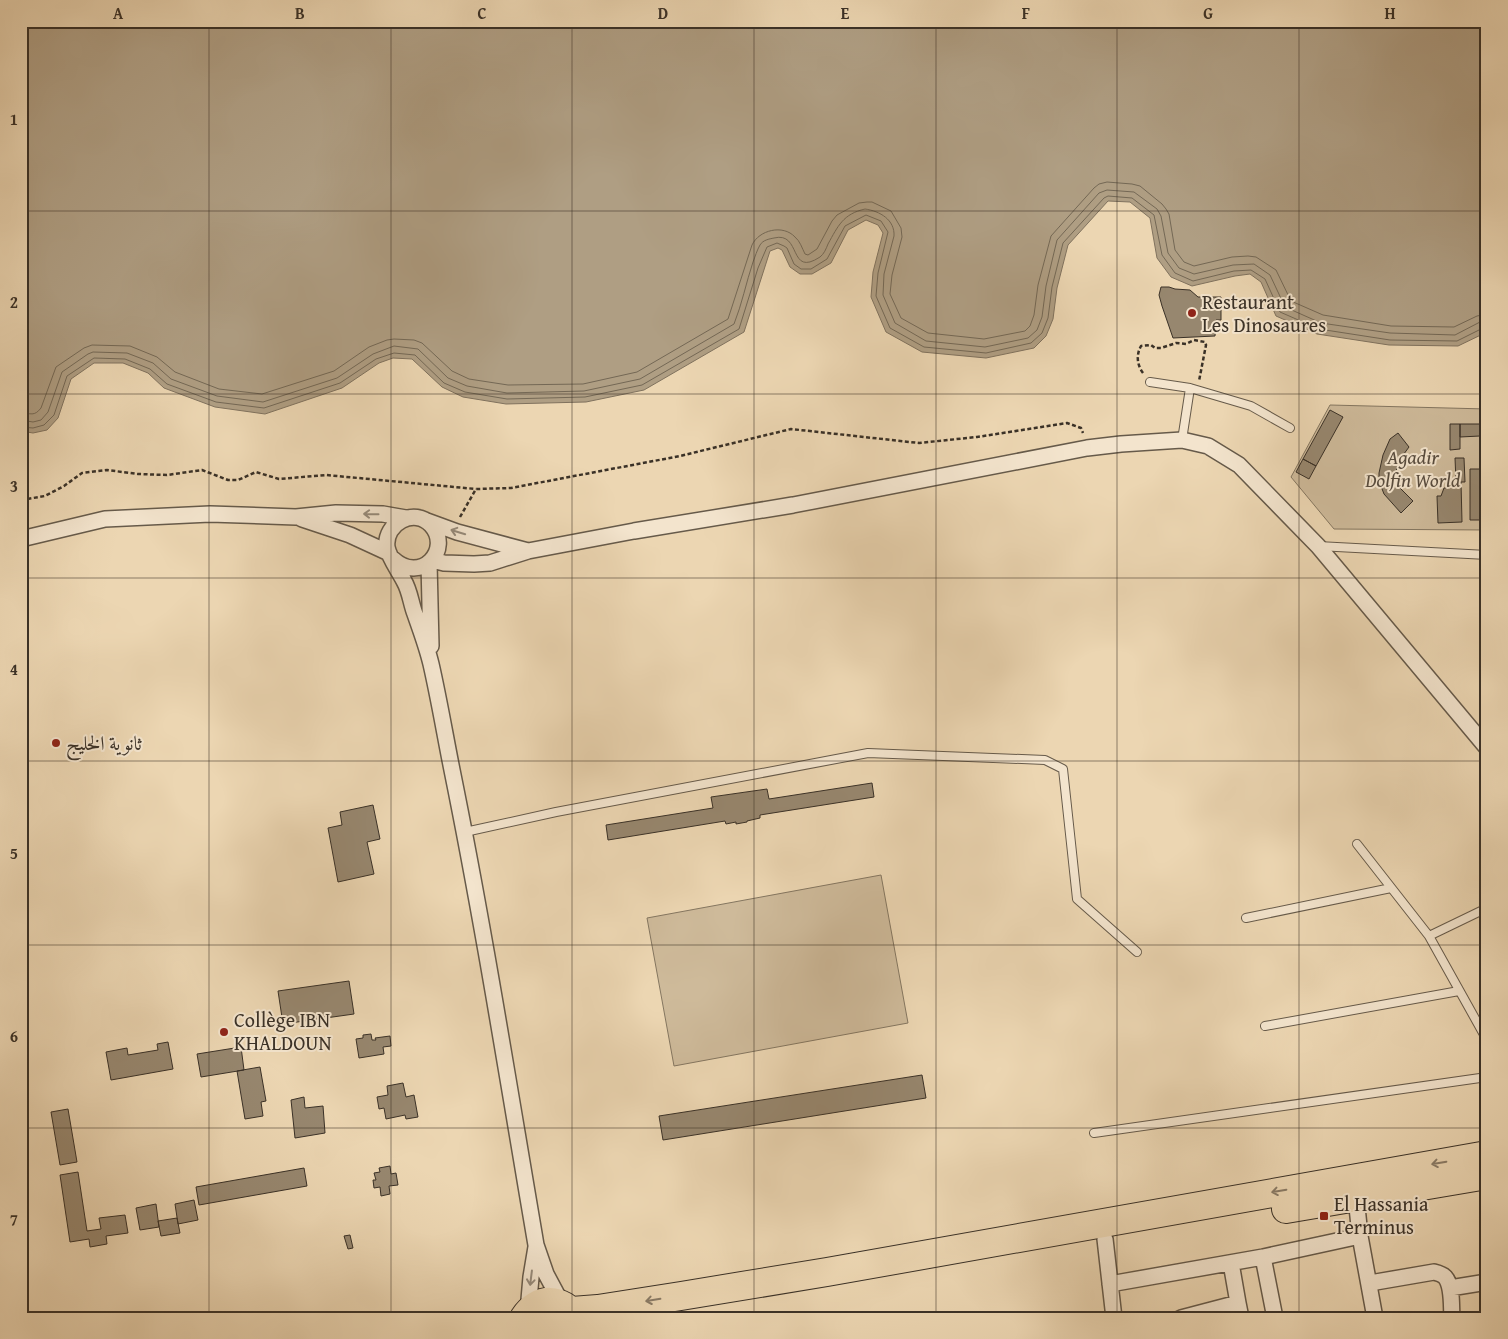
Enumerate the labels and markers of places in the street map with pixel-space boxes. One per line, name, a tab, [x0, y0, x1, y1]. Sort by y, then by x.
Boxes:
place label: Restaurant Les Dinosaures	[1202, 287, 1326, 339]
marker: Restaurant Les Dinosaures	[1186, 307, 1198, 319]
place label: ثانوية الخليج	[66, 728, 142, 761]
marker: ثانوية الخليج	[50, 737, 62, 749]
place label: Collège IBN KHALDOUN	[234, 1005, 332, 1057]
marker: Collège IBN KHALDOUN	[218, 1026, 230, 1038]
place label: El Hassania Terminus	[1334, 1189, 1429, 1241]
marker: El Hassania Terminus	[1318, 1210, 1330, 1222]

